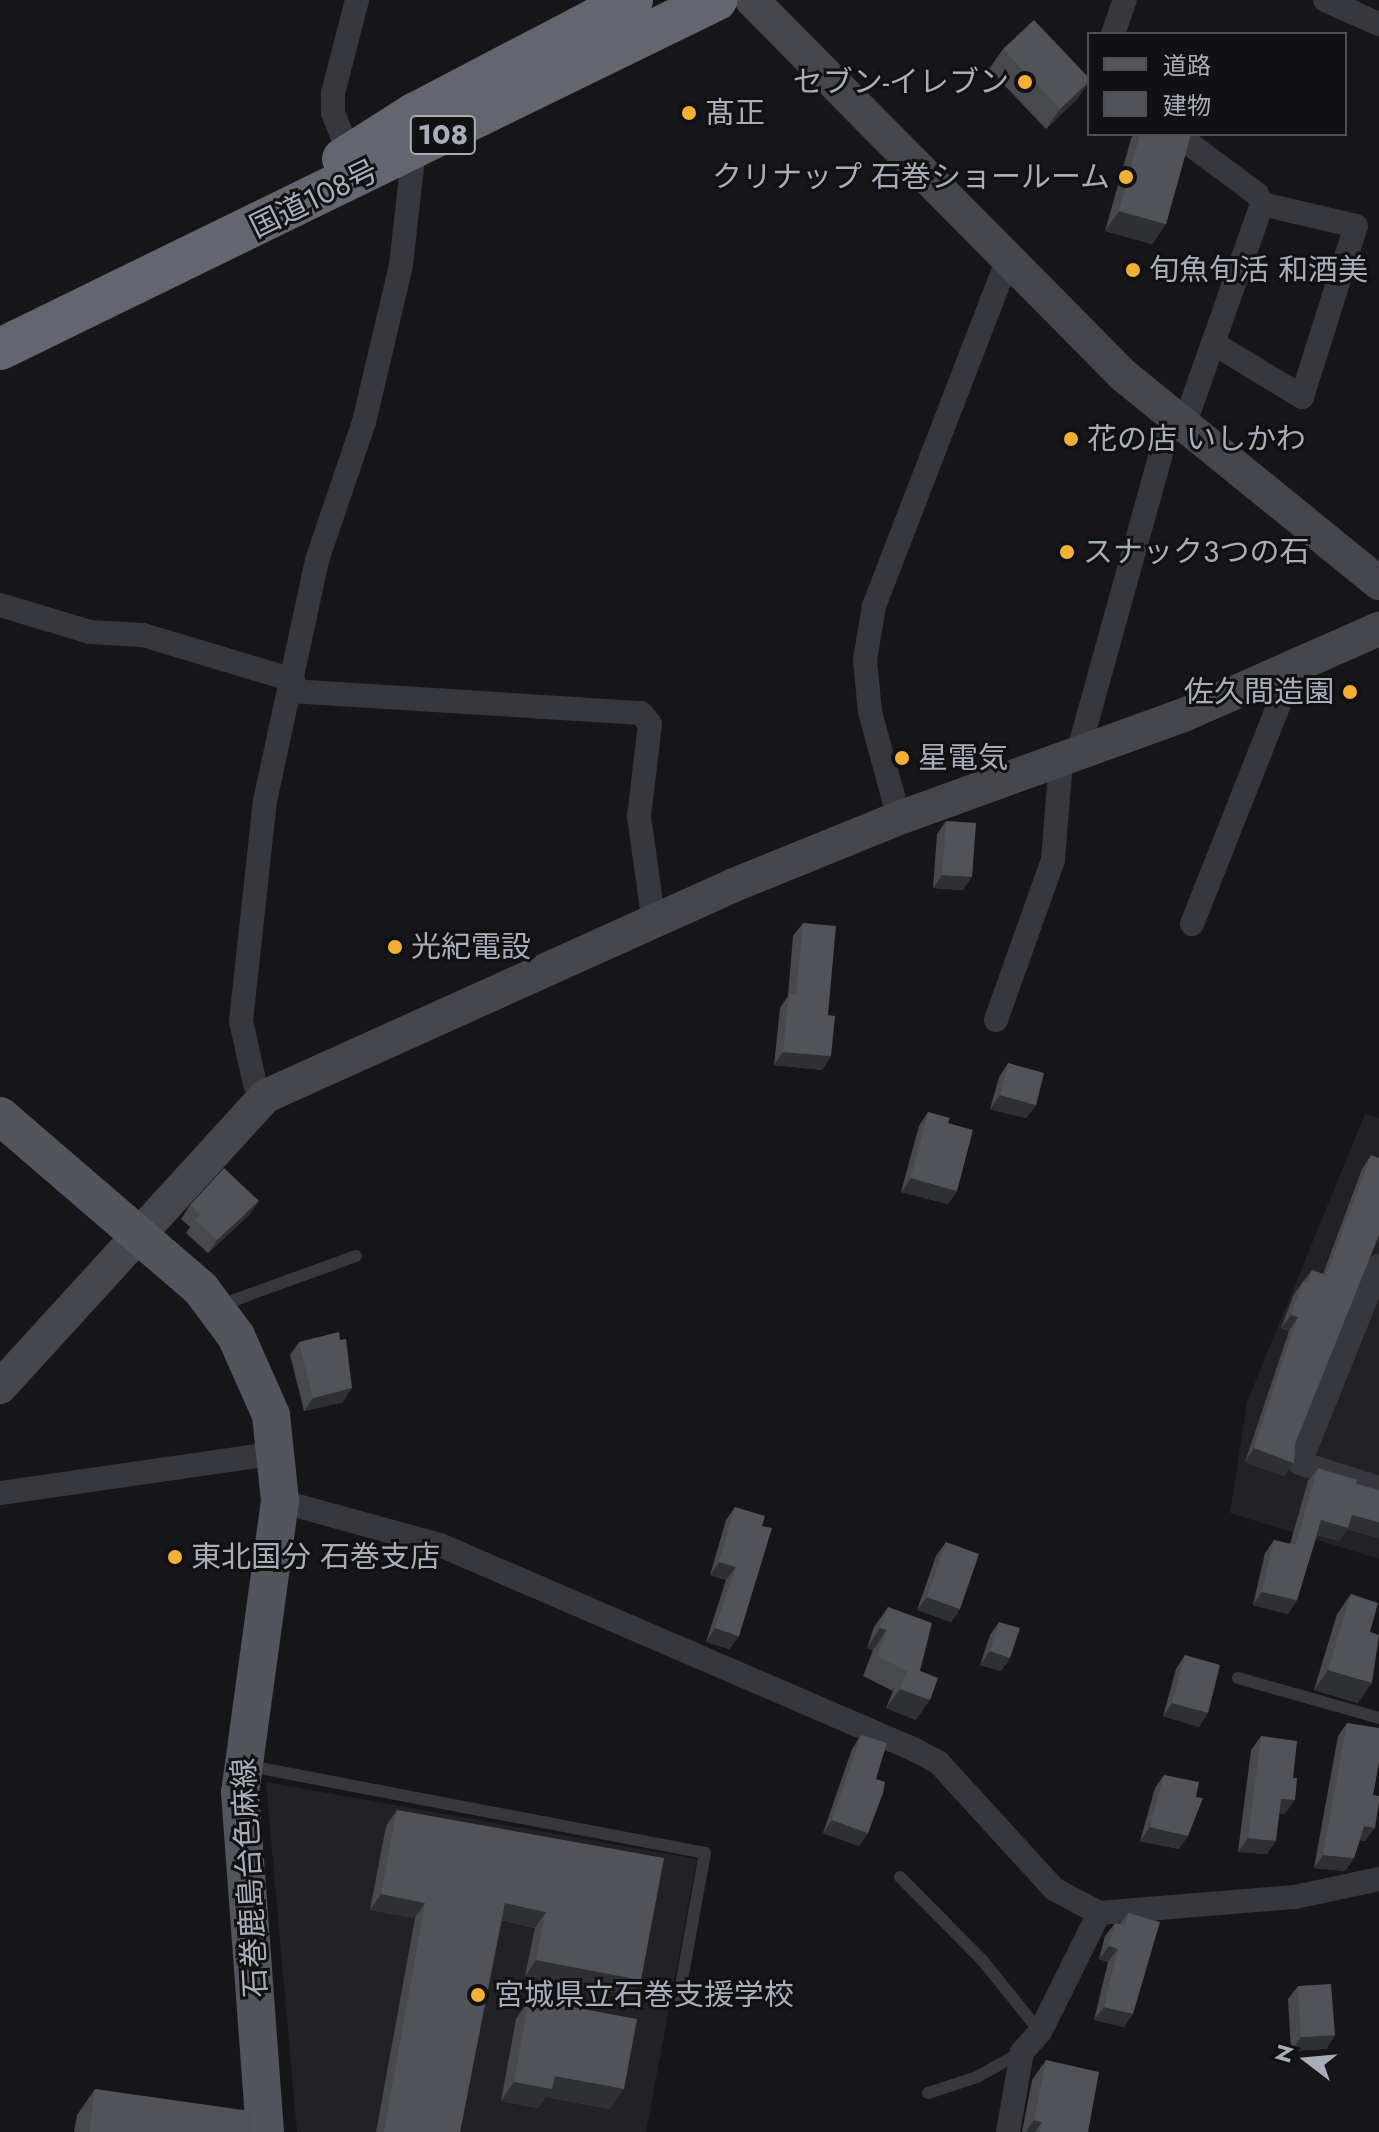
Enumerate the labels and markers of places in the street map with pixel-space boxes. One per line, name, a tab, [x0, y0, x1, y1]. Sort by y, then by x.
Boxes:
place label: セブン-イレブン	[793, 64, 1009, 100]
marker: セブン-イレブン	[1016, 73, 1034, 91]
place label: 髙正	[705, 95, 765, 131]
marker: 髙正	[680, 104, 698, 122]
place label: クリナップ 石巻ショールーム	[711, 159, 1110, 195]
marker: クリナップ 石巻ショールーム	[1117, 168, 1135, 186]
place label: 旬魚旬活 和酒美	[1149, 252, 1368, 288]
marker: 旬魚旬活 和酒美	[1124, 261, 1142, 279]
place label: 花の店 いしかわ	[1087, 421, 1306, 457]
marker: 花の店 いしかわ	[1062, 430, 1080, 448]
place label: スナック3つの石	[1083, 534, 1309, 570]
marker: スナック3つの石	[1058, 543, 1076, 561]
place label: 佐久間造園	[1184, 674, 1334, 710]
marker: 佐久間造園	[1341, 683, 1359, 701]
place label: 星電気	[918, 740, 1008, 776]
marker: 星電気	[893, 749, 911, 767]
place label: 光紀電設	[411, 929, 531, 965]
marker: 光紀電設	[386, 938, 404, 956]
place label: 東北国分 石巻支店	[191, 1539, 440, 1575]
marker: 東北国分 石巻支店	[166, 1548, 184, 1566]
place label: 宮城県立石巻支援学校	[494, 1977, 794, 2013]
marker: 宮城県立石巻支援学校	[469, 1986, 487, 2004]

